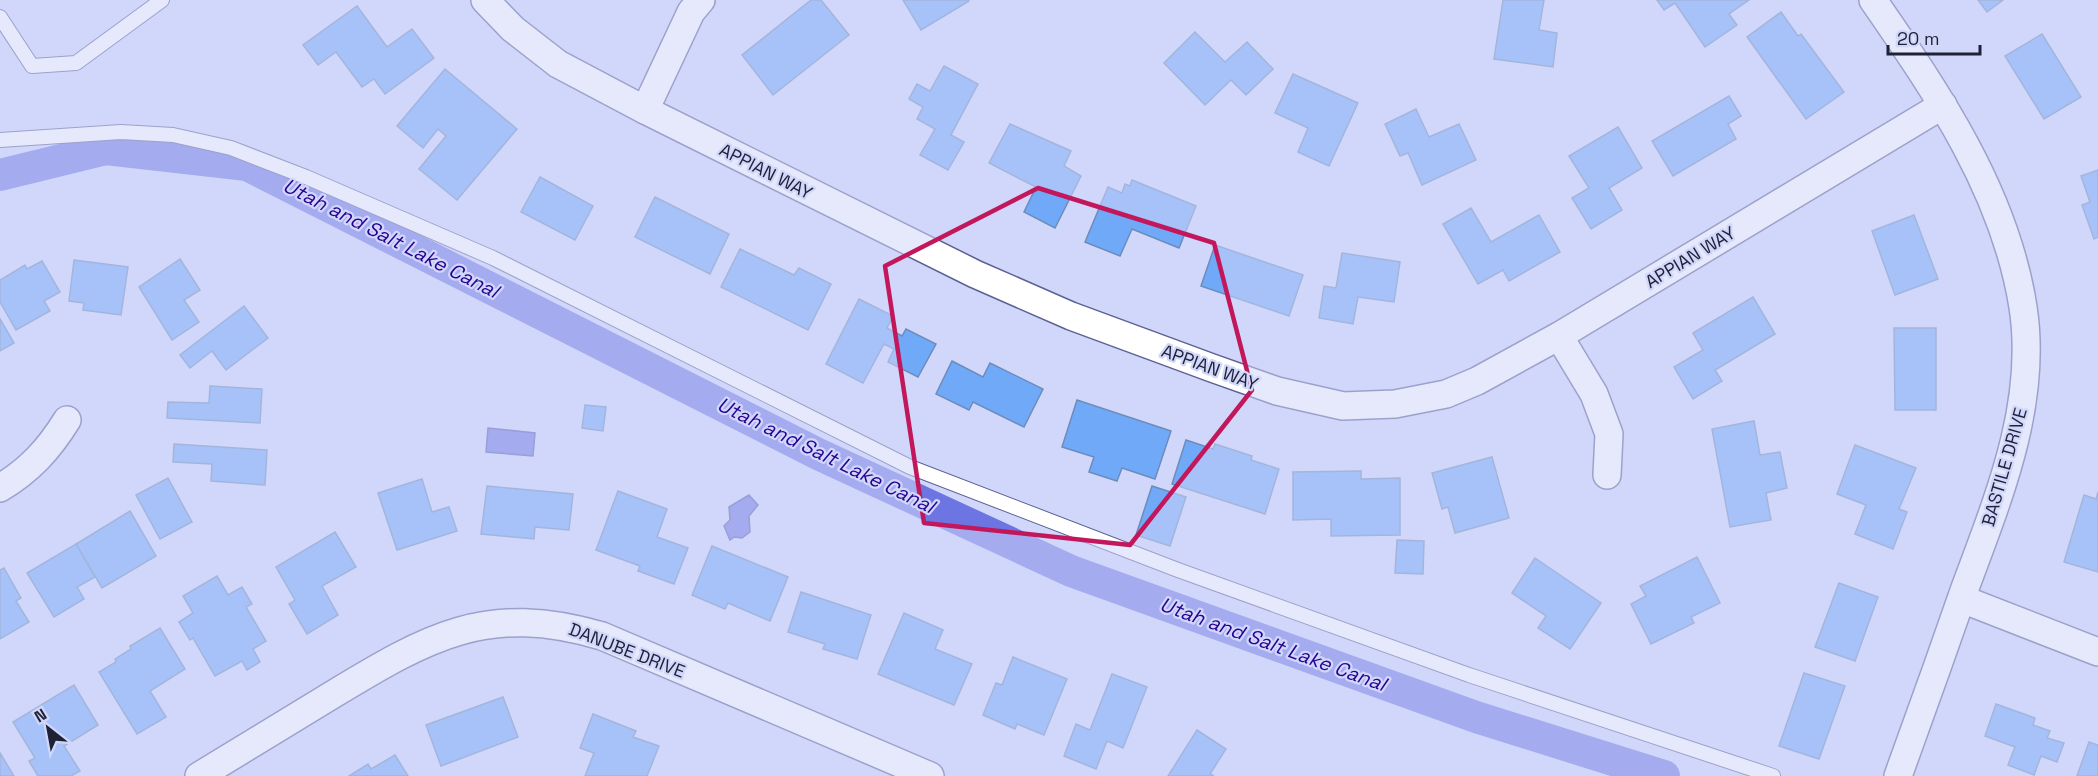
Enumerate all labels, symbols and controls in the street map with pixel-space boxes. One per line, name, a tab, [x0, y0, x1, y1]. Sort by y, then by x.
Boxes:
scale bar	[1888, 18, 1980, 56]
text: 20 m	[1897, 27, 1940, 50]
street label: APPIAN WAY	[716, 138, 816, 204]
water label: Utah and Salt Lake Canal	[279, 172, 505, 305]
street label: APPIAN WAY	[1641, 221, 1739, 293]
street label: APPIAN WAY	[1158, 339, 1262, 395]
water label: Utah and Salt Lake Canal	[713, 391, 941, 520]
street label: BASTILE DRIVE	[1976, 405, 2032, 529]
water label: Utah and Salt Lake Canal	[1156, 591, 1392, 698]
street label: DANUBE DRIVE	[566, 617, 688, 683]
north arrow	[18, 698, 78, 758]
text: N	[31, 704, 51, 727]

